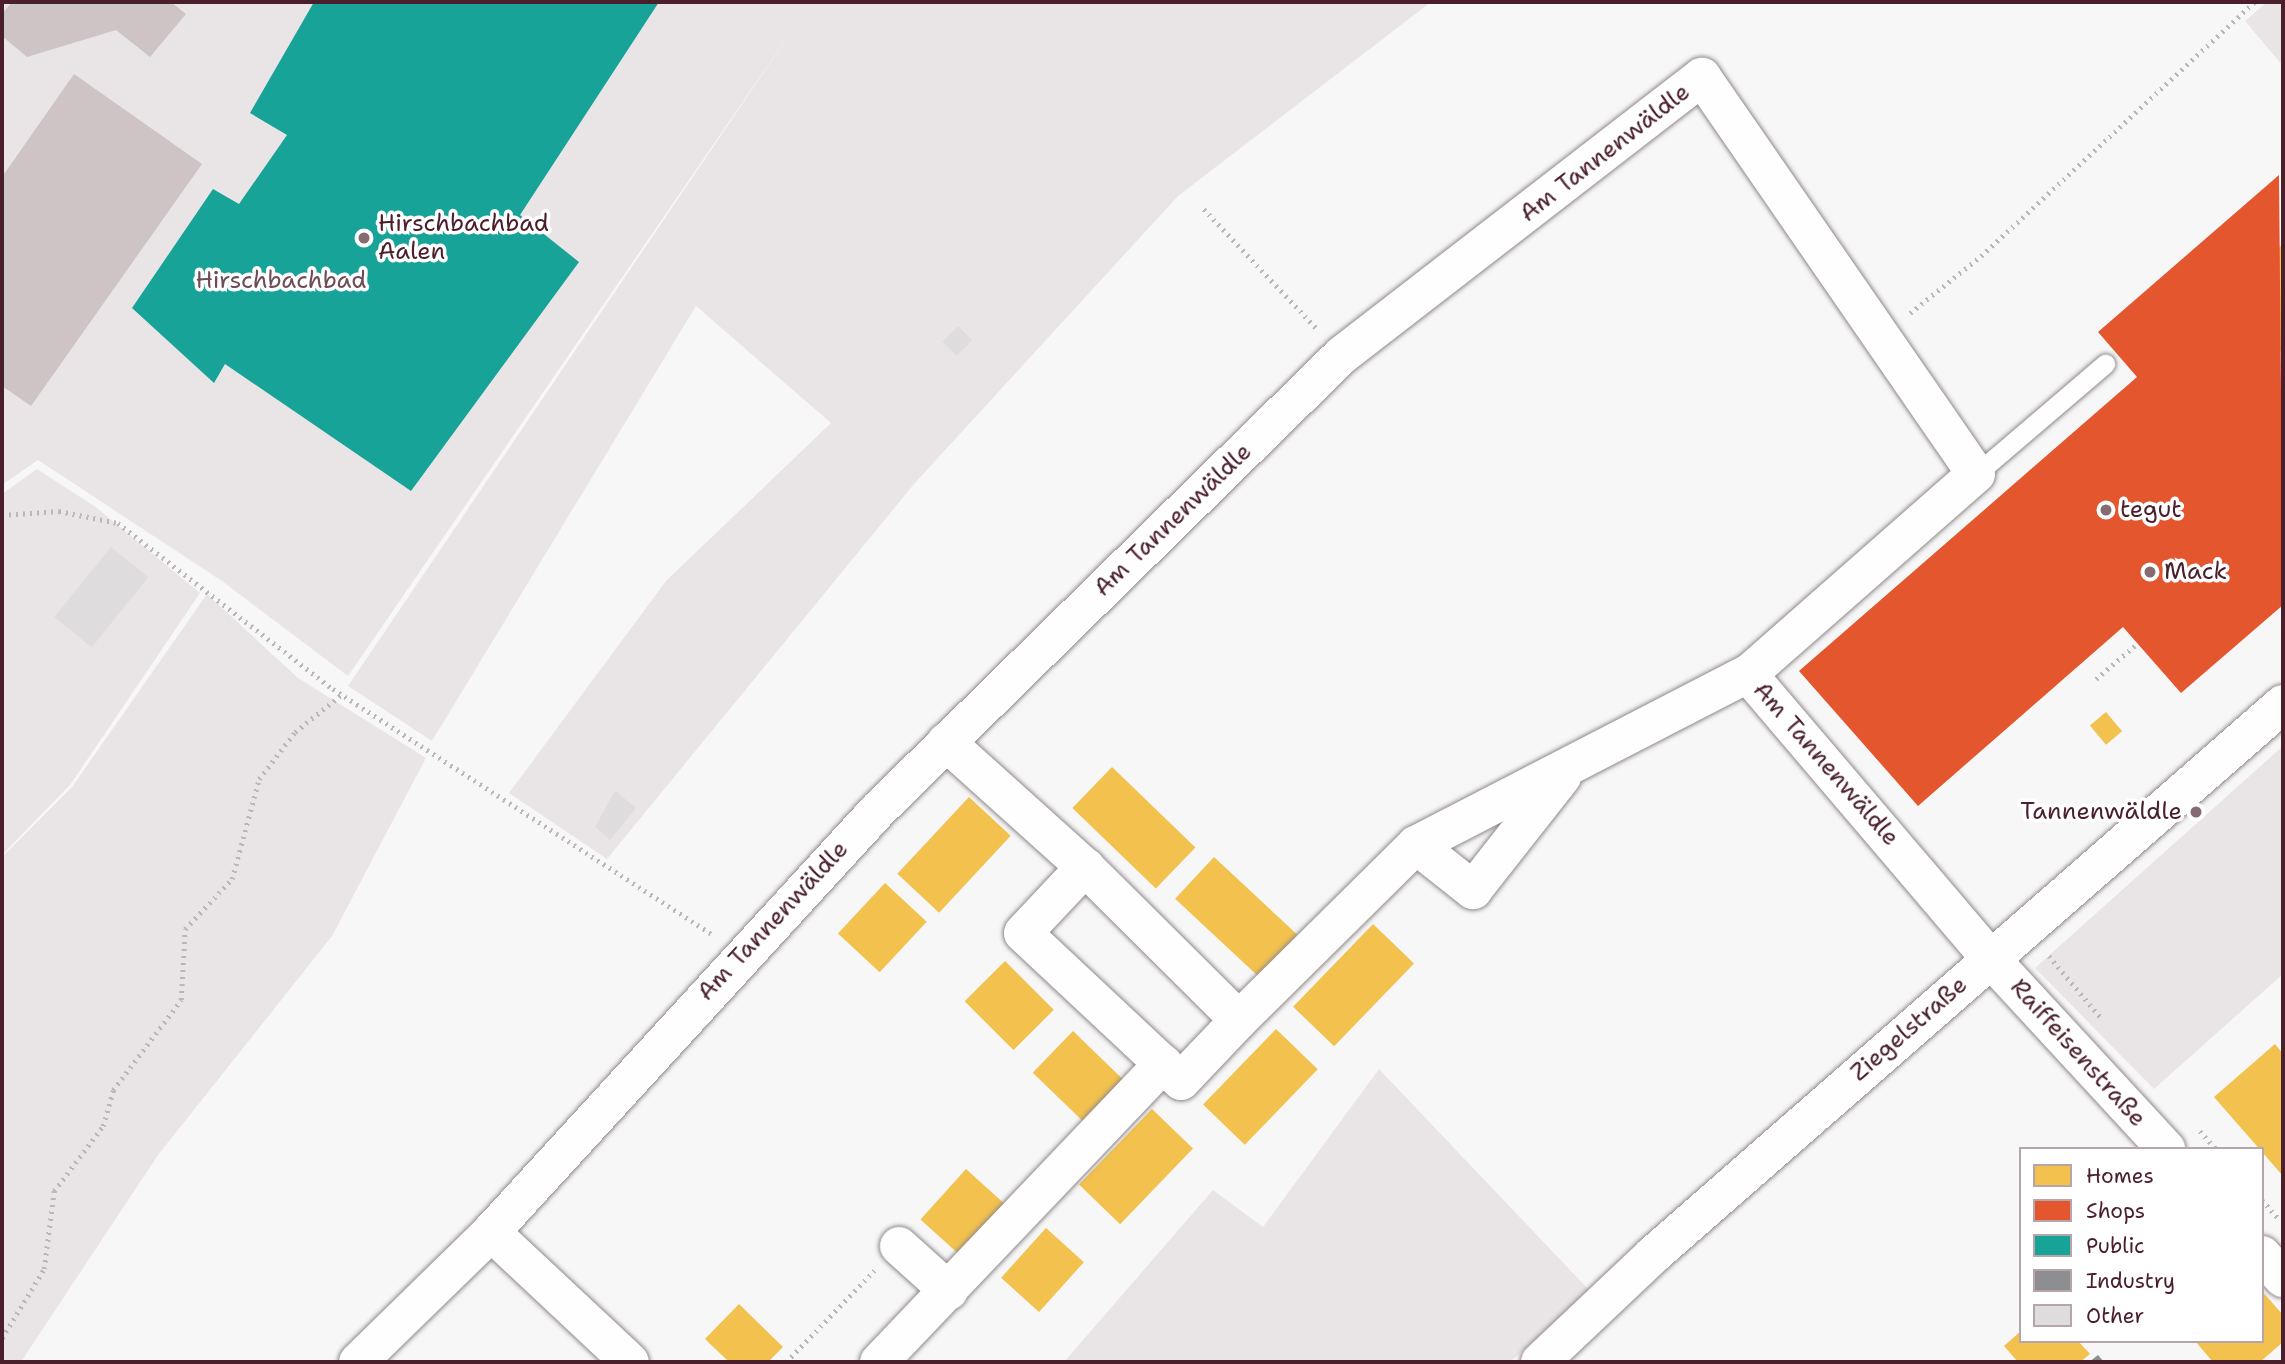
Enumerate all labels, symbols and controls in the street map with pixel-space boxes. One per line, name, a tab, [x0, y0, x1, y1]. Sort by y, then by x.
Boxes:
street label: Am Tannenwäldle	[1514, 78, 1696, 228]
place label: Hirschbachbad Aalen	[378, 210, 549, 266]
marker: Hirschbachbad Aalen	[356, 230, 372, 246]
park label: Hirschbachbad	[195, 267, 367, 295]
street label: Am Tannenwäldle	[1088, 437, 1258, 603]
place label: tegut	[2120, 496, 2182, 524]
marker: tegut	[2098, 502, 2114, 518]
place label: Mack	[2164, 558, 2227, 586]
marker: Mack	[2142, 564, 2158, 580]
street label: Am Tannenwäldle	[1747, 676, 1905, 852]
place label: Tannenwäldle	[2020, 798, 2182, 826]
marker: Tannenwäldle	[2188, 804, 2204, 820]
street label: Am Tannenwäldle	[692, 835, 854, 1007]
street label: Ziegelstraße	[1845, 971, 1973, 1087]
street label: Raiffeisenstraße	[2004, 973, 2152, 1133]
legend	[2019, 1147, 2264, 1343]
text: Homes	[2086, 1162, 2154, 1190]
text: Shops	[2086, 1197, 2145, 1225]
text: Public	[2086, 1232, 2145, 1260]
text: Industry	[2086, 1267, 2175, 1295]
text: Other	[2086, 1302, 2144, 1330]

